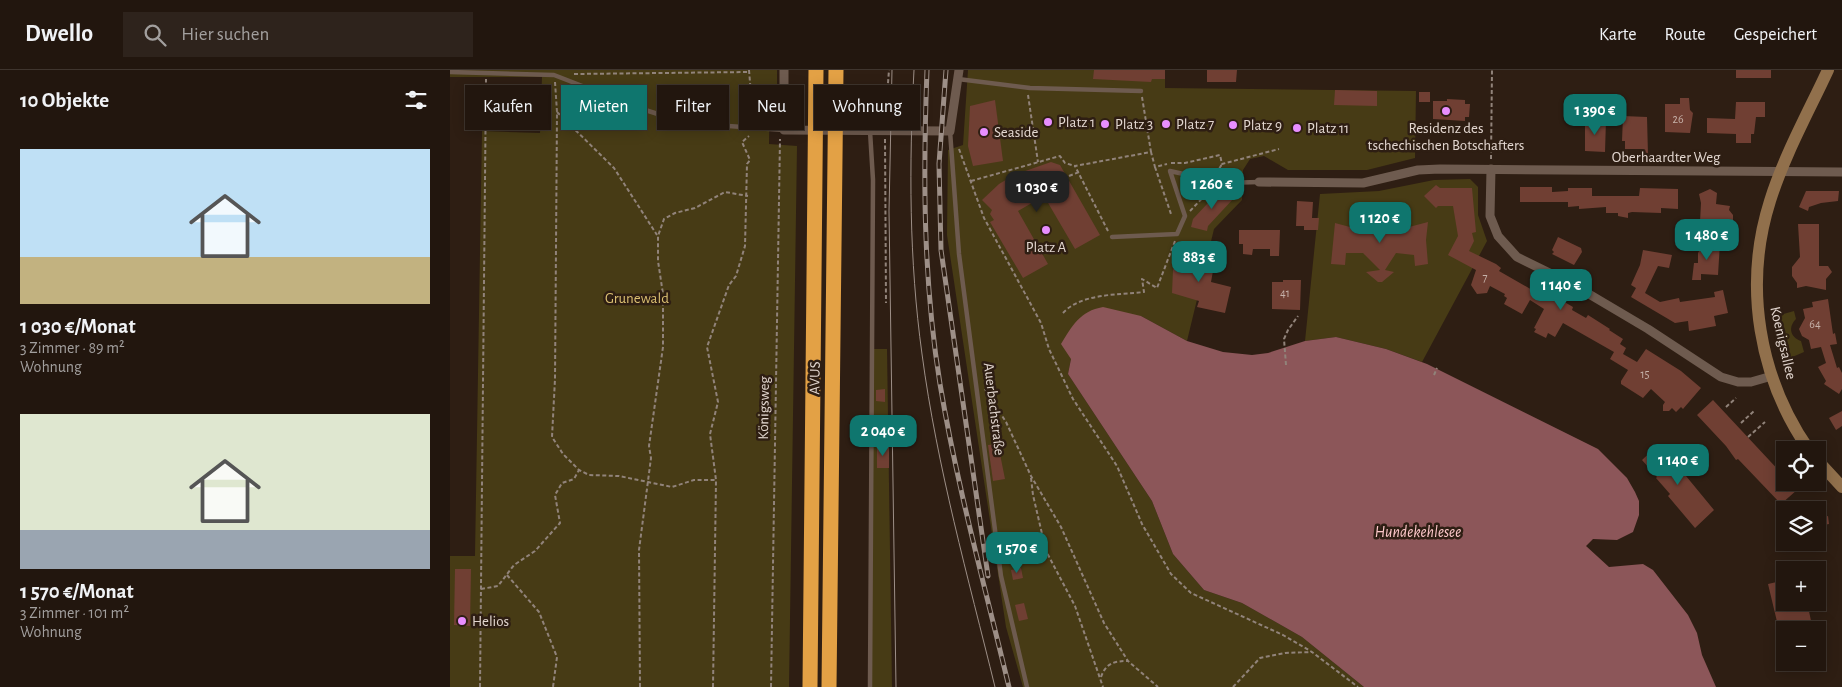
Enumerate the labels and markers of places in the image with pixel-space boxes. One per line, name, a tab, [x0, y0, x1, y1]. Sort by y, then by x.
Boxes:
pin: 1 390 €	[1549, 93, 1641, 136]
marker: Residenz des tschechischen Botschafters	[1440, 105, 1452, 117]
place label: Platz 1	[1058, 115, 1095, 130]
marker: Platz 1	[1042, 116, 1054, 128]
place label: Platz 3	[1115, 117, 1153, 132]
place label: Platz 7	[1176, 117, 1214, 132]
marker: Platz 3	[1099, 118, 1111, 130]
marker: Platz 7	[1160, 118, 1172, 130]
place label: Platz 9	[1243, 118, 1282, 133]
marker: Platz 9	[1227, 119, 1239, 131]
place label: Platz 11	[1307, 121, 1349, 136]
place label: Residenz des tschechischen Botschafters	[1368, 121, 1524, 153]
marker: Platz 11	[1291, 122, 1303, 134]
place label: Seaside	[994, 125, 1039, 140]
marker: Seaside	[978, 126, 990, 138]
pin: 1 260 €	[1166, 168, 1258, 210]
pin: 1 030 €	[991, 170, 1083, 213]
pin: 1 120 €	[1334, 202, 1426, 244]
pin: 1 480 €	[1661, 218, 1753, 261]
marker: Platz A	[1040, 224, 1052, 236]
place label: Platz A	[1026, 240, 1067, 255]
pin: 883 €	[1164, 240, 1234, 283]
pin: 1 140 €	[1515, 268, 1607, 311]
pin: 2 040 €	[837, 414, 929, 457]
pin: 1 140 €	[1632, 444, 1724, 486]
pin: 1 570 €	[971, 532, 1063, 574]
place label: Helios	[472, 614, 509, 629]
marker: Helios	[456, 615, 468, 627]

